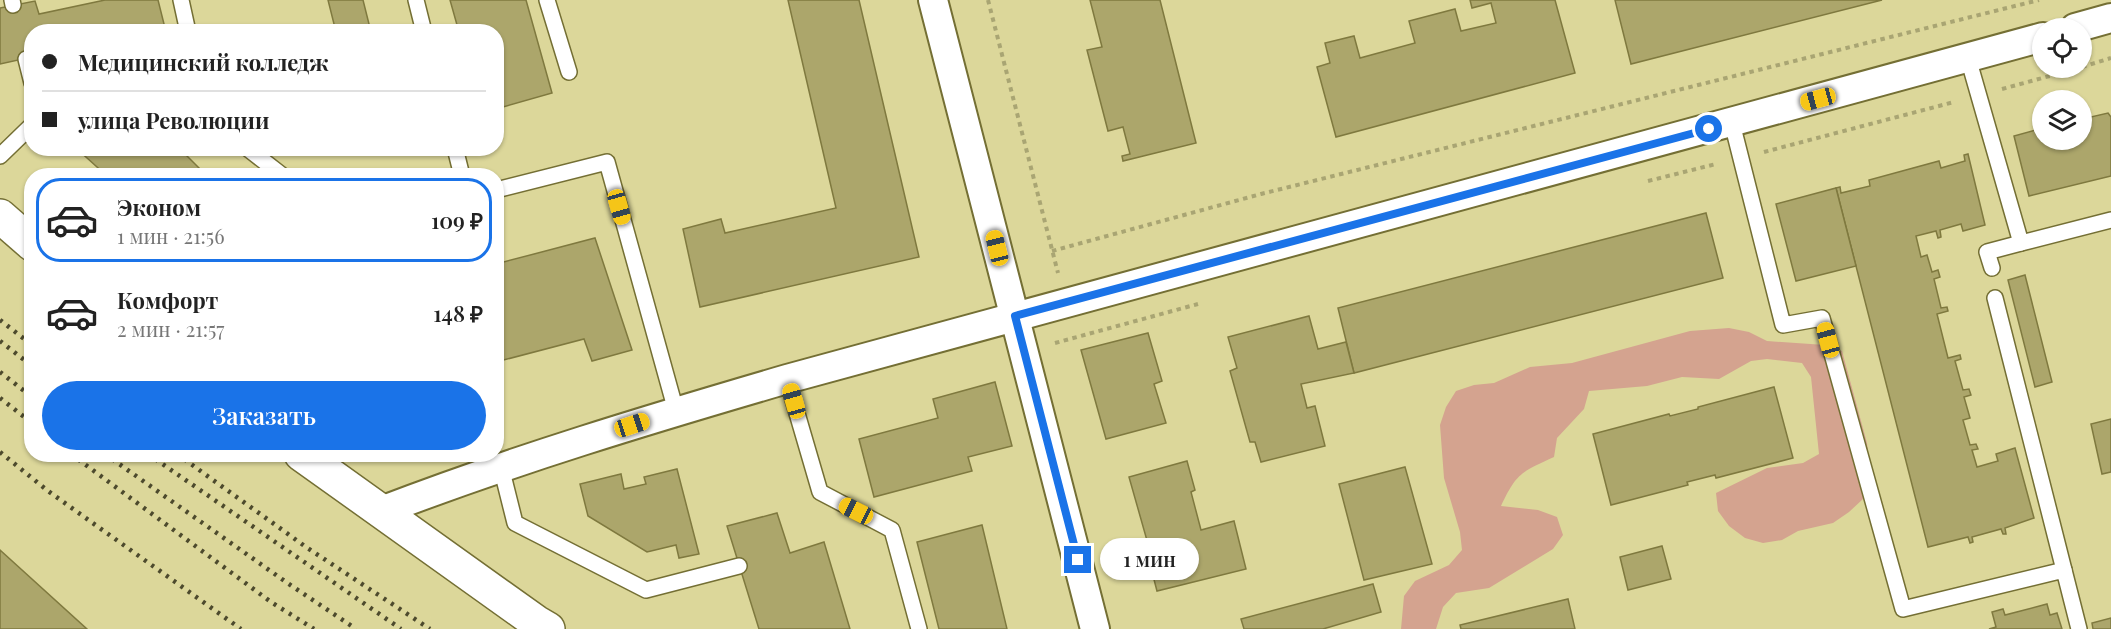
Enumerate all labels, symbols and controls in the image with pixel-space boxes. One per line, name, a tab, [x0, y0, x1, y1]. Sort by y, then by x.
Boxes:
map controls	[2032, 18, 2092, 150]
button: locate	[2032, 18, 2092, 78]
text: Медицинский колледж	[78, 47, 329, 77]
car	[1798, 86, 1838, 112]
button: layers	[2032, 90, 2092, 150]
text: улица Революции	[78, 105, 269, 135]
route start	[1695, 115, 1722, 142]
car	[605, 187, 633, 227]
text: Эконом	[117, 192, 201, 222]
icon: car	[45, 193, 99, 247]
text: 109 ₽	[431, 205, 483, 235]
text: 1 мин · 21:56	[117, 222, 225, 249]
car	[984, 228, 1010, 268]
text: Комфорт	[117, 285, 218, 315]
icon: car	[45, 286, 99, 340]
text: 148 ₽	[433, 298, 483, 328]
text: 2 мин · 21:57	[117, 315, 224, 342]
car	[1815, 320, 1841, 360]
button: Заказать	[42, 381, 486, 450]
car	[780, 381, 808, 421]
car	[612, 411, 652, 439]
car	[836, 495, 876, 527]
callout: 1 мин	[1099, 539, 1198, 581]
text: 1 мин	[1123, 545, 1176, 572]
route end	[1064, 546, 1091, 573]

